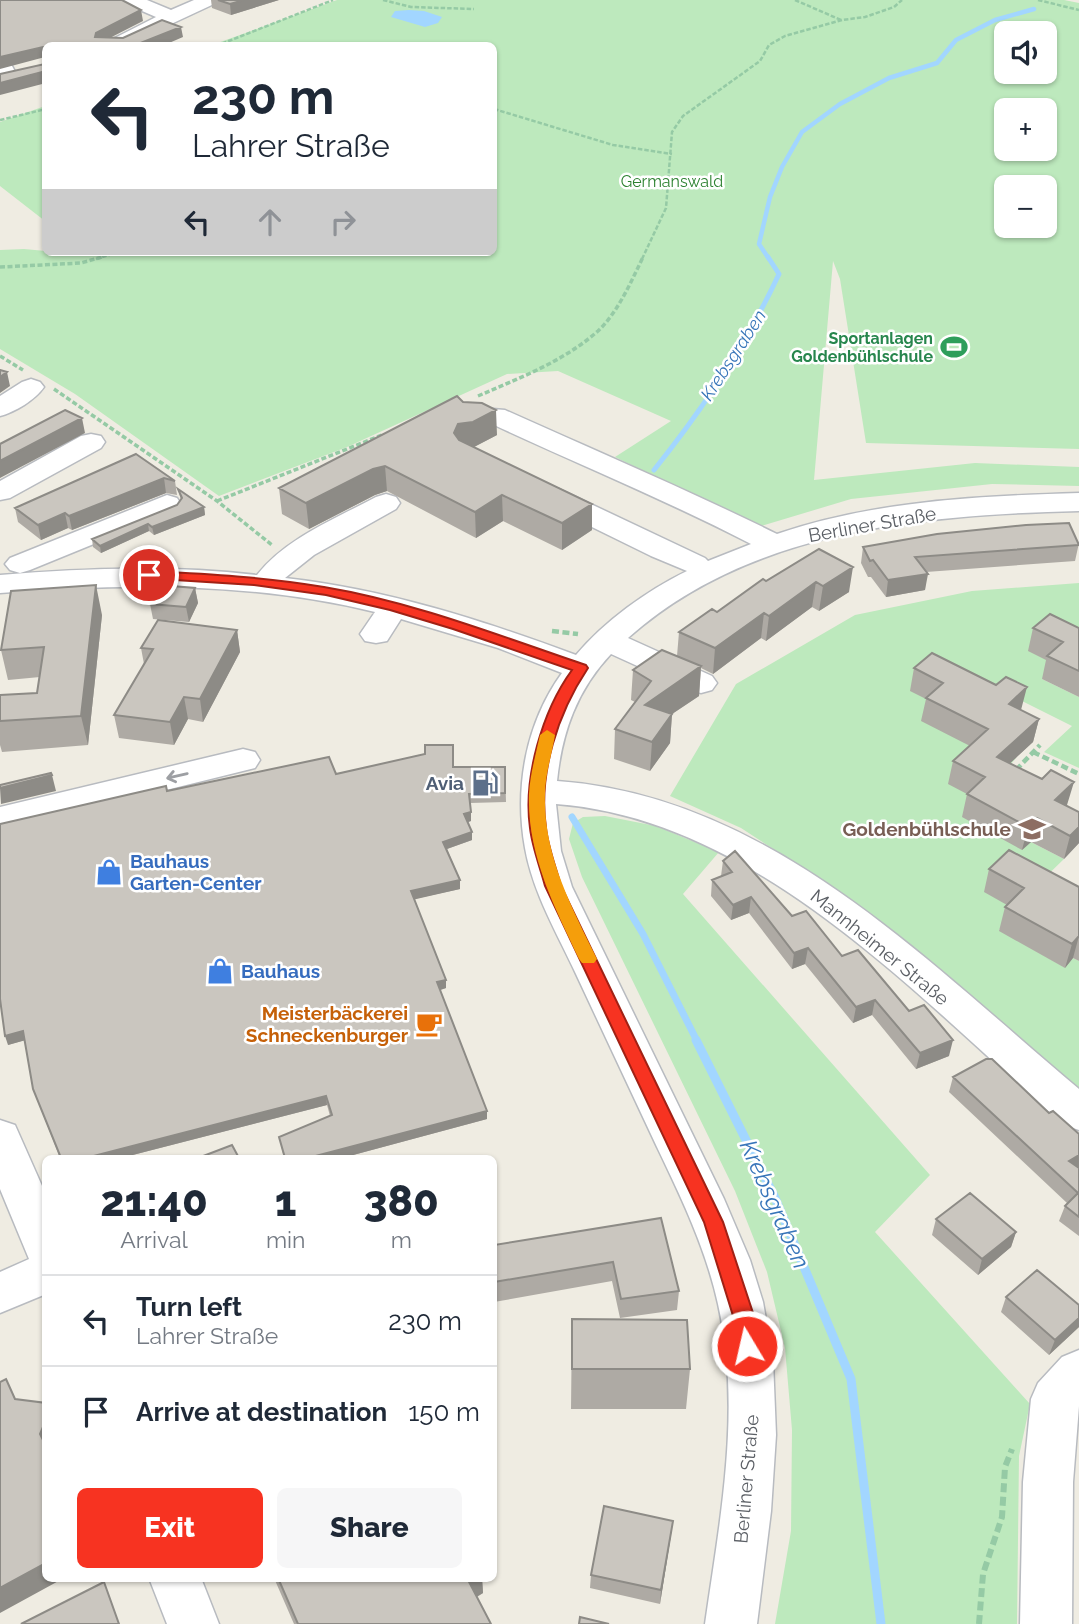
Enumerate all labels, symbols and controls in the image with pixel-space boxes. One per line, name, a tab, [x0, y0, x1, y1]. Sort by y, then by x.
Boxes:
map controls	[994, 21, 1057, 238]
button: sound	[994, 21, 1057, 84]
text: 230 m	[192, 68, 334, 125]
icon: left	[77, 70, 168, 161]
button: +	[994, 98, 1057, 161]
text: Lahrer Straße	[192, 127, 390, 164]
park label: Germanswald	[621, 172, 723, 191]
button: −	[994, 175, 1057, 238]
icon: left	[178, 203, 216, 241]
icon: ahead	[251, 203, 289, 241]
icon: right	[324, 203, 362, 241]
water label: Krebsgraben	[696, 306, 770, 404]
place label: Sportanlagen Goldenbühlschule	[791, 329, 933, 366]
sports icon: Sportanlagen Goldenbühlschule	[939, 332, 969, 362]
street label: Berliner Straße	[806, 502, 938, 546]
pin	[119, 545, 179, 605]
icon: arrive	[130, 556, 168, 594]
fuel station icon: Avia	[470, 768, 500, 798]
one-way arrow	[166, 770, 189, 783]
place label: Avia	[426, 772, 464, 794]
school or university icon: Goldenbühlschule	[1017, 814, 1047, 844]
place label: Goldenbühlschule	[843, 818, 1011, 840]
place label: Bauhaus Garten-Center	[130, 850, 262, 894]
shop icon: Bauhaus Garten-Center	[94, 857, 124, 887]
street label: Mannheimer Straße	[806, 884, 954, 1010]
shop icon: Bauhaus	[205, 956, 235, 986]
place label: Bauhaus	[241, 960, 320, 982]
place label: Meisterbäckerei Schneckenburger	[246, 1002, 409, 1046]
cafe icon: Meisterbäckerei Schneckenburger	[414, 1009, 444, 1039]
water label: Krebsgraben	[734, 1135, 816, 1273]
text: 21:40	[100, 1177, 208, 1226]
text: 1	[275, 1177, 297, 1226]
text: 380	[364, 1177, 439, 1226]
text: Arrival	[120, 1226, 188, 1253]
text: min	[266, 1226, 306, 1253]
text: m	[391, 1226, 412, 1253]
text: Turn left	[136, 1292, 242, 1322]
icon: left	[77, 1302, 115, 1340]
text: 230 m	[388, 1306, 462, 1336]
position arrow	[710, 1309, 784, 1383]
text: Lahrer Straße	[136, 1322, 278, 1349]
icon: arrive	[77, 1393, 115, 1431]
text: Arrive at destination	[136, 1397, 387, 1427]
text: 150 m	[408, 1397, 480, 1427]
street label: Berliner Straße	[729, 1414, 763, 1544]
button: Exit	[77, 1488, 263, 1568]
button: Share	[277, 1488, 462, 1568]

